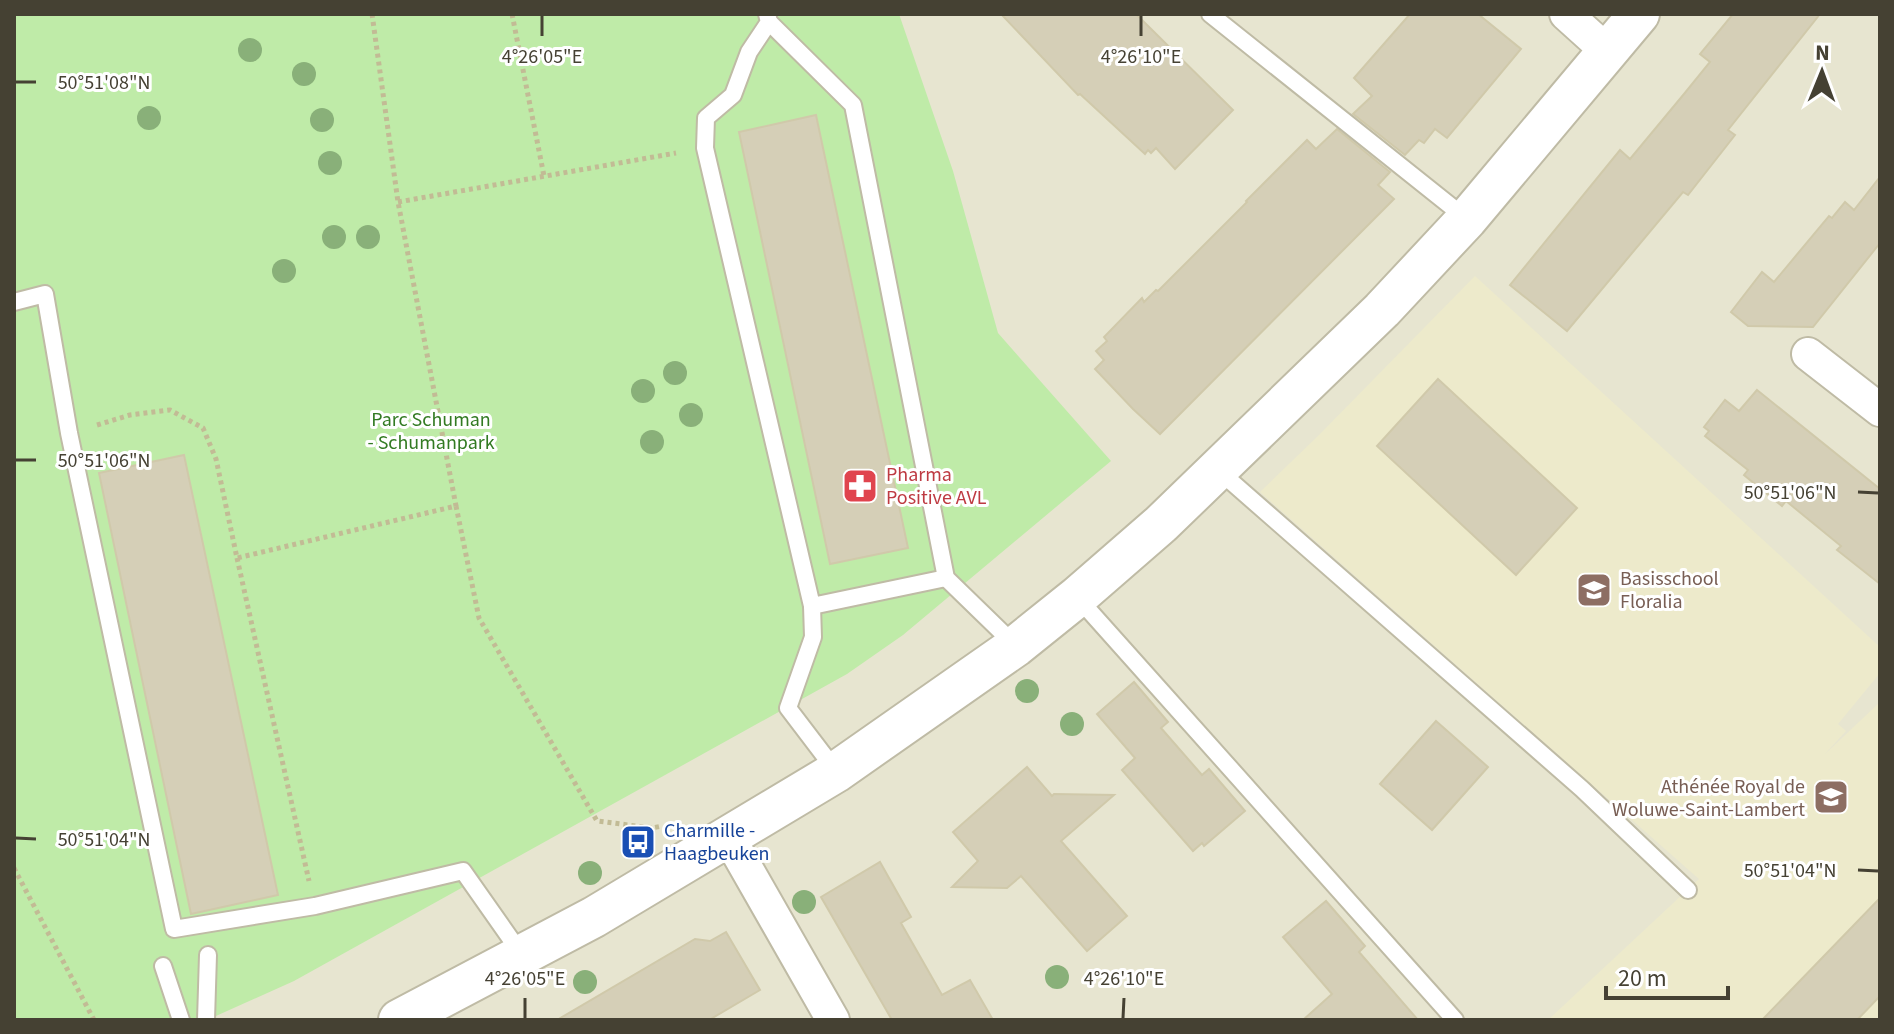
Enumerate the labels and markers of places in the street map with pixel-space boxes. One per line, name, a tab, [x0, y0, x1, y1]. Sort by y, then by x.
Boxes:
place label: Pharma Positive AVL	[886, 461, 987, 512]
pharmacy icon: Pharma Positive AVL	[841, 467, 879, 505]
place label: Basisschool Floralia	[1620, 565, 1719, 616]
school or university icon: Basisschool Floralia	[1575, 571, 1613, 609]
place label: Athénée Royal de Woluwe-Saint-Lambert	[1612, 773, 1805, 824]
school or university icon: Athénée Royal de Woluwe-Saint-Lambert	[1812, 778, 1850, 816]
place label: Charmille - Haagbeuken	[664, 817, 770, 868]
bus stop icon: Charmille - Haagbeuken	[619, 823, 657, 861]

